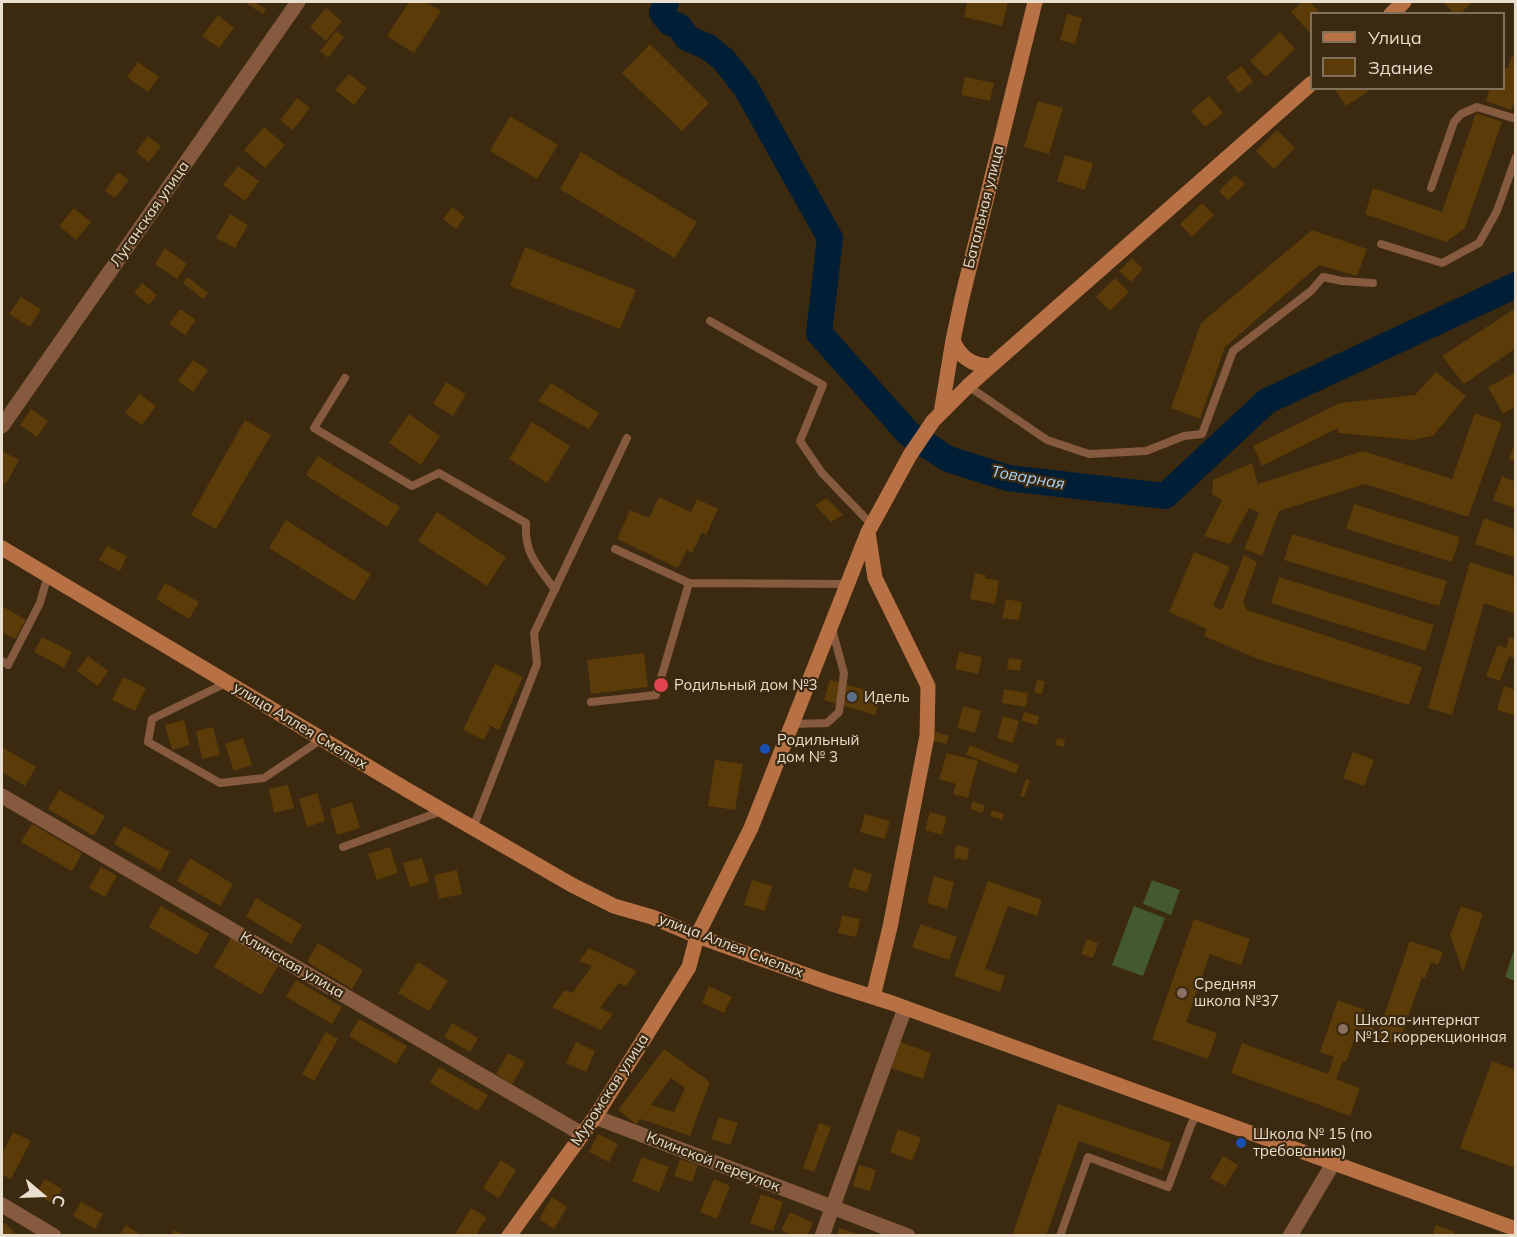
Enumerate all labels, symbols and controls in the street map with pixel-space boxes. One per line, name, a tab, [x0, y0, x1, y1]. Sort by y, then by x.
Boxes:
legend	[1310, 12, 1505, 90]
text: Улица	[1368, 26, 1422, 49]
text: Здание	[1368, 56, 1433, 79]
street label: Батальная улица	[960, 144, 1008, 270]
street label: Луганская улица	[107, 158, 193, 270]
water label: Товарная	[990, 462, 1066, 494]
marker: Родильный дом №3	[652, 676, 670, 694]
place label: Родильный дом №3	[674, 676, 817, 694]
street label: улица Аллея Смелых	[230, 679, 370, 773]
place label: Идель	[864, 688, 910, 706]
marker: Идель	[845, 690, 859, 704]
place label: Родильный дом № 3	[777, 731, 859, 766]
marker: Родильный дом № 3	[758, 742, 772, 756]
street label: улица Аллея Смелых	[656, 910, 806, 982]
street label: Клинская улица	[237, 928, 347, 1002]
place label: Средняя школа №37	[1194, 975, 1279, 1010]
marker: Средняя школа №37	[1175, 986, 1189, 1000]
place label: Школа-интернат №12 коррекционная	[1355, 1011, 1507, 1046]
marker: Школа-интернат №12 коррекционная	[1336, 1022, 1350, 1036]
street label: Муромская улица	[567, 1031, 653, 1149]
place label: Школа № 15 (по требованию)	[1253, 1125, 1372, 1160]
street label: Клинской переулок	[644, 1128, 782, 1196]
marker: Школа № 15 (по требованию)	[1234, 1136, 1248, 1150]
north arrow	[12, 1165, 72, 1225]
text: С	[48, 1192, 70, 1209]

